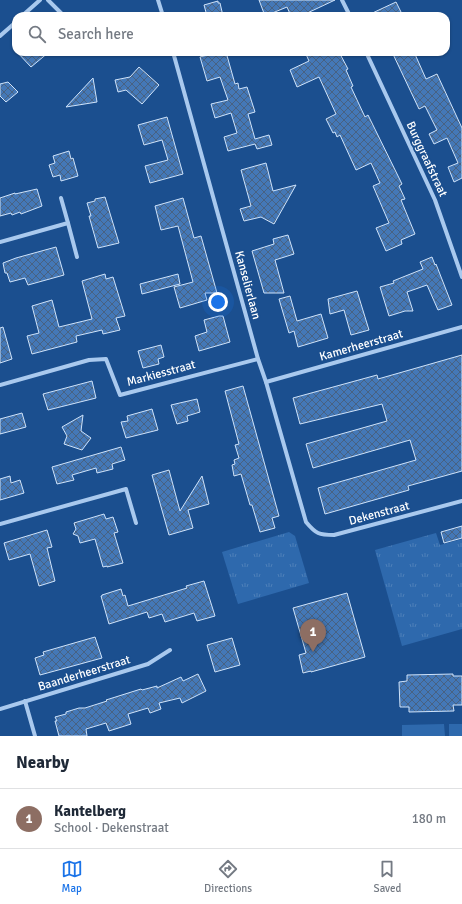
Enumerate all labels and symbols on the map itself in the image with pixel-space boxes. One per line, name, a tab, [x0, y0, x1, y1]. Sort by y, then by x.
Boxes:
street label: Burggraafstraat	[403, 119, 451, 199]
street label: Kanselierlaan	[231, 249, 264, 321]
your location	[208, 292, 228, 312]
street label: Kamerheerstraat	[318, 326, 405, 365]
street label: Markiesstraat	[125, 357, 197, 390]
street label: Dekenstraat	[347, 498, 411, 529]
pin: 1	[300, 619, 326, 652]
street label: Baanderheerstraat	[36, 652, 132, 695]

